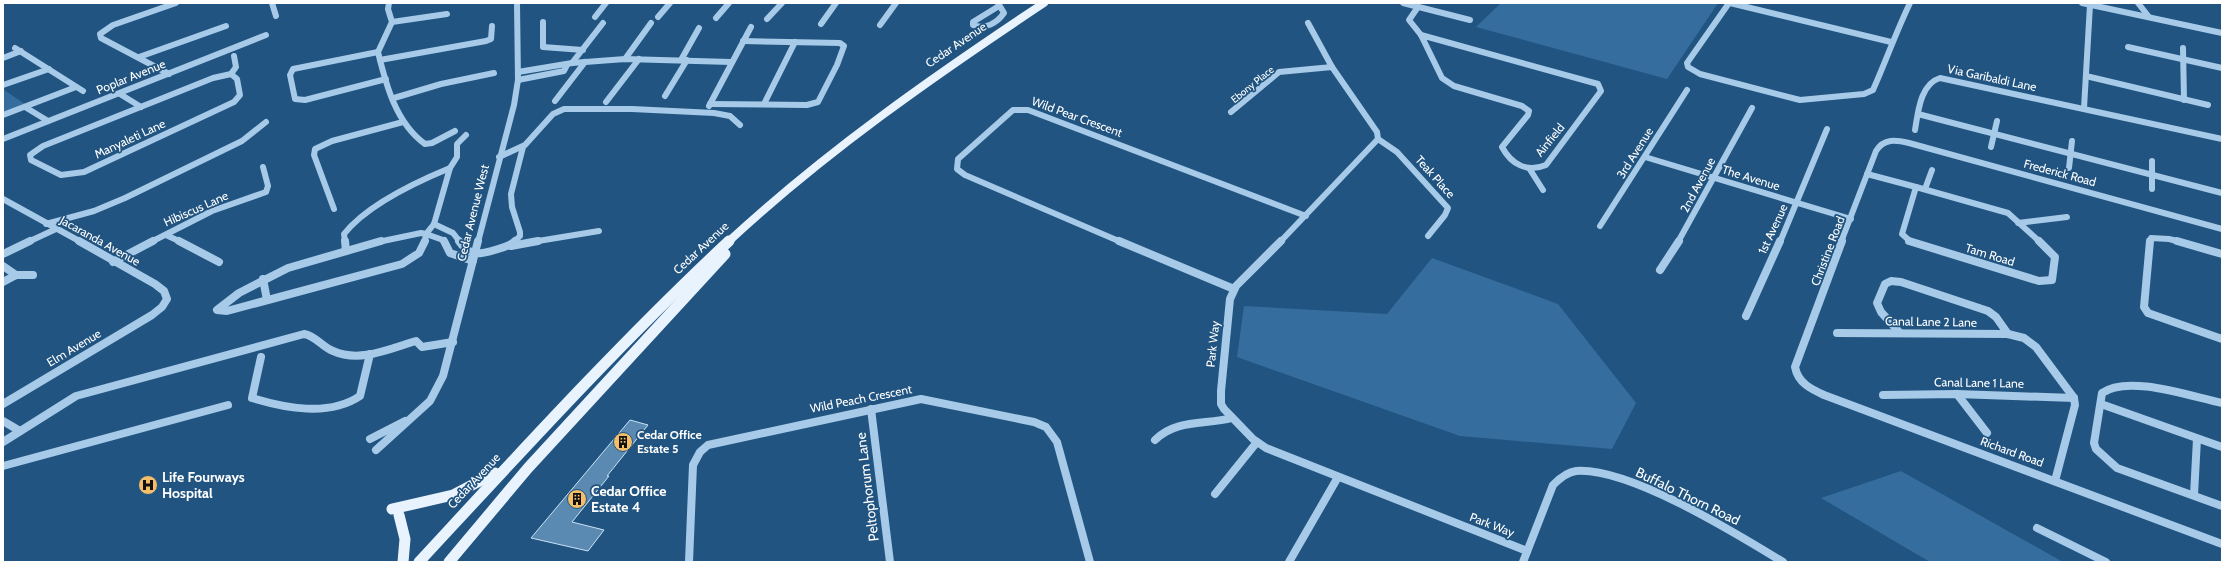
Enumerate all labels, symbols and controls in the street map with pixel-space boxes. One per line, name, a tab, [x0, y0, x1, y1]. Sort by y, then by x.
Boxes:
street label: Cedar Avenue	[922, 19, 989, 70]
street label: Poplar Avenue	[94, 56, 168, 97]
street label: Via Garibaldi Lane	[1946, 61, 2038, 94]
street label: Ebony Place	[1228, 63, 1277, 106]
street label: Wild Pear Crescent	[1030, 93, 1125, 140]
street label: Manyaleti Lane	[92, 116, 168, 162]
street label: Ainfield	[1532, 120, 1568, 159]
street label: 3rd Avenue	[1613, 124, 1656, 181]
street label: Teak Place	[1412, 152, 1458, 201]
street label: 2nd Avenue	[1677, 155, 1718, 215]
street label: Frederick Road	[2022, 156, 2098, 189]
street label: The Avenue	[1720, 162, 1782, 193]
street label: Cedar Avenue West	[453, 163, 492, 263]
street label: Hibiscus Lane	[161, 188, 230, 229]
street label: 1st Avenue	[1754, 201, 1791, 256]
street label: Jacaranda Avenue	[57, 212, 143, 269]
street label: Christine Road	[1807, 214, 1848, 288]
street label: Cedar Avenue	[670, 218, 731, 277]
street label: Tam Road	[1964, 240, 2017, 269]
street label: Canal Lane 2 Lane	[1885, 313, 1977, 330]
street label: Park Way	[1203, 320, 1222, 368]
street label: Elm Avenue	[44, 325, 104, 370]
street label: Canal Lane 1 Lane	[1934, 374, 2024, 391]
street label: Wild Peach Crescent	[809, 381, 913, 416]
place label: Cedar Office Estate 5	[637, 427, 702, 456]
building icon: Cedar Office Estate 5	[612, 431, 634, 453]
street label: Peltophorum Lane	[851, 432, 883, 542]
street label: Richard Road	[1978, 433, 2046, 470]
street label: Cedar Avenue	[444, 450, 503, 511]
street label: Buffalo Thorn Road	[1633, 463, 1743, 529]
place label: Life Fourways Hospital	[162, 468, 245, 502]
hospital icon: Life Fourways Hospital	[137, 474, 159, 496]
place label: Cedar Office Estate 4	[591, 482, 666, 516]
building icon: Cedar Office Estate 4	[566, 488, 588, 510]
street label: Park Way	[1468, 509, 1517, 540]

